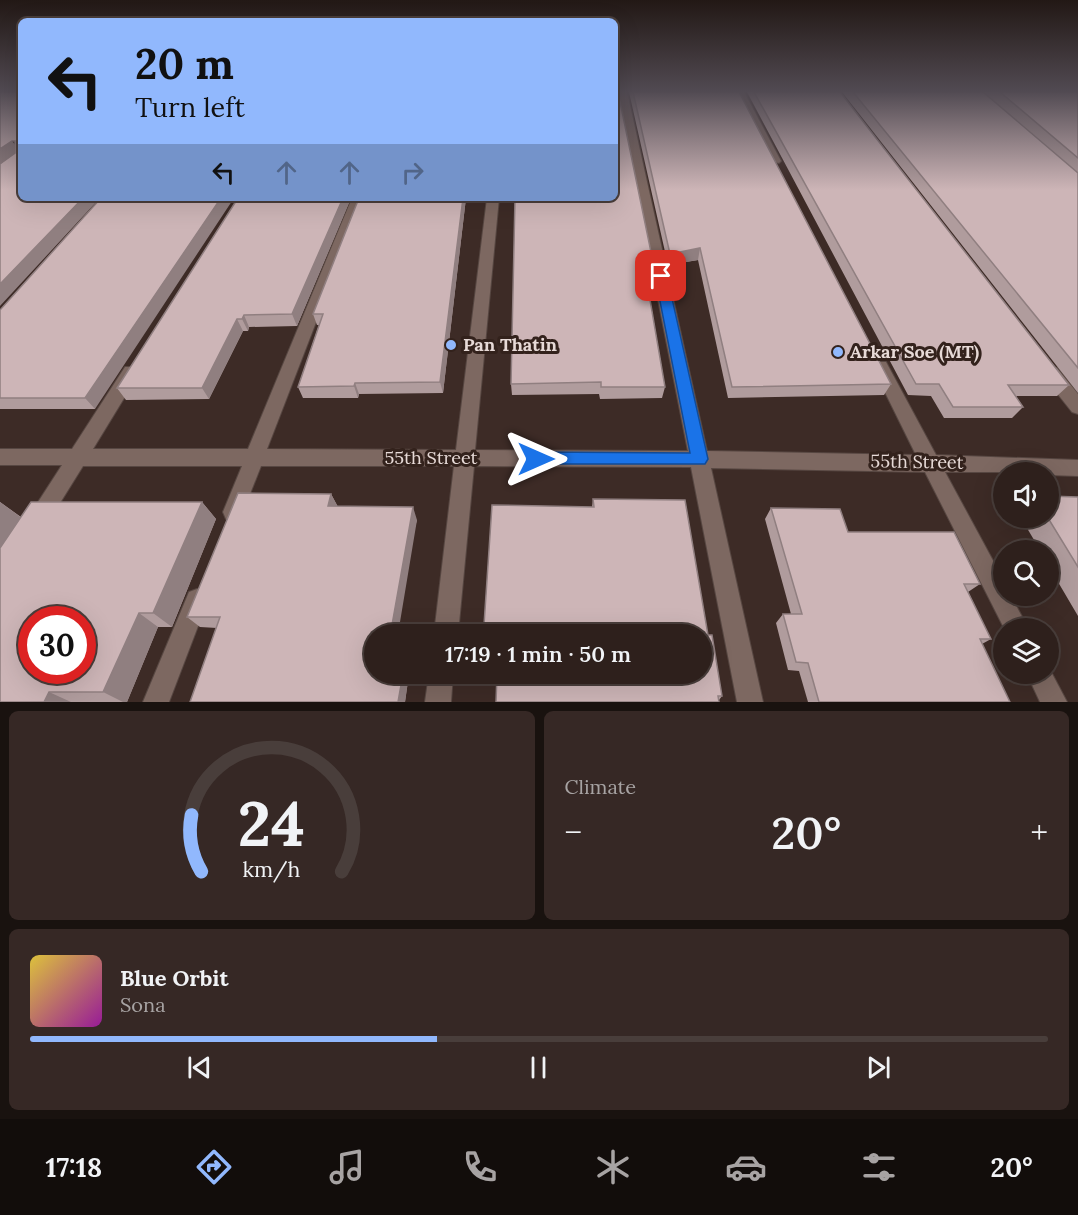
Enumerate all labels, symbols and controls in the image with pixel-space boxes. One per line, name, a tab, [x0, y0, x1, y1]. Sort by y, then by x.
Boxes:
text: 20 m	[135, 37, 234, 91]
icon: left	[36, 42, 114, 120]
text: Turn left	[135, 90, 245, 124]
icon: left	[207, 156, 240, 189]
icon: ahead	[270, 156, 303, 189]
icon: ahead	[333, 156, 366, 189]
icon: right	[396, 156, 429, 189]
pin	[635, 250, 686, 301]
icon: arrive	[644, 259, 677, 292]
place label: Pan Thatin	[463, 333, 558, 356]
marker: Pan Thatin	[444, 338, 458, 352]
place label: Arkar Soe (MT)	[850, 340, 979, 363]
marker: Arkar Soe (MT)	[831, 345, 845, 359]
position arrow	[504, 427, 568, 491]
street label: 55th Street	[384, 446, 478, 469]
street label: 55th Street	[870, 449, 964, 474]
map controls	[993, 462, 1059, 684]
button: sound	[993, 462, 1059, 528]
button: search	[993, 540, 1059, 606]
speed limit sign: 30	[18, 606, 96, 684]
button: layers	[993, 618, 1059, 684]
text: 17:19 · 1 min · 50 m	[445, 640, 631, 668]
text: Climate	[565, 774, 636, 799]
text: 24	[238, 783, 305, 863]
text: 20°	[771, 804, 841, 861]
text: −	[565, 811, 582, 853]
text: +	[1030, 811, 1048, 853]
text: km/h	[243, 856, 301, 884]
text: Blue Orbit	[120, 964, 228, 992]
text: Sona	[120, 992, 166, 1017]
icon: previous	[183, 1051, 216, 1084]
icon: pause	[522, 1051, 555, 1084]
icon: next	[862, 1051, 895, 1084]
icon: directions	[193, 1146, 235, 1188]
icon: music	[326, 1146, 368, 1188]
icon: phone	[459, 1146, 501, 1188]
icon: climate	[592, 1146, 634, 1188]
icon: car	[725, 1146, 767, 1188]
icon: filters	[858, 1146, 900, 1188]
text: 17:18	[45, 1150, 102, 1184]
text: 20°	[991, 1150, 1032, 1184]

